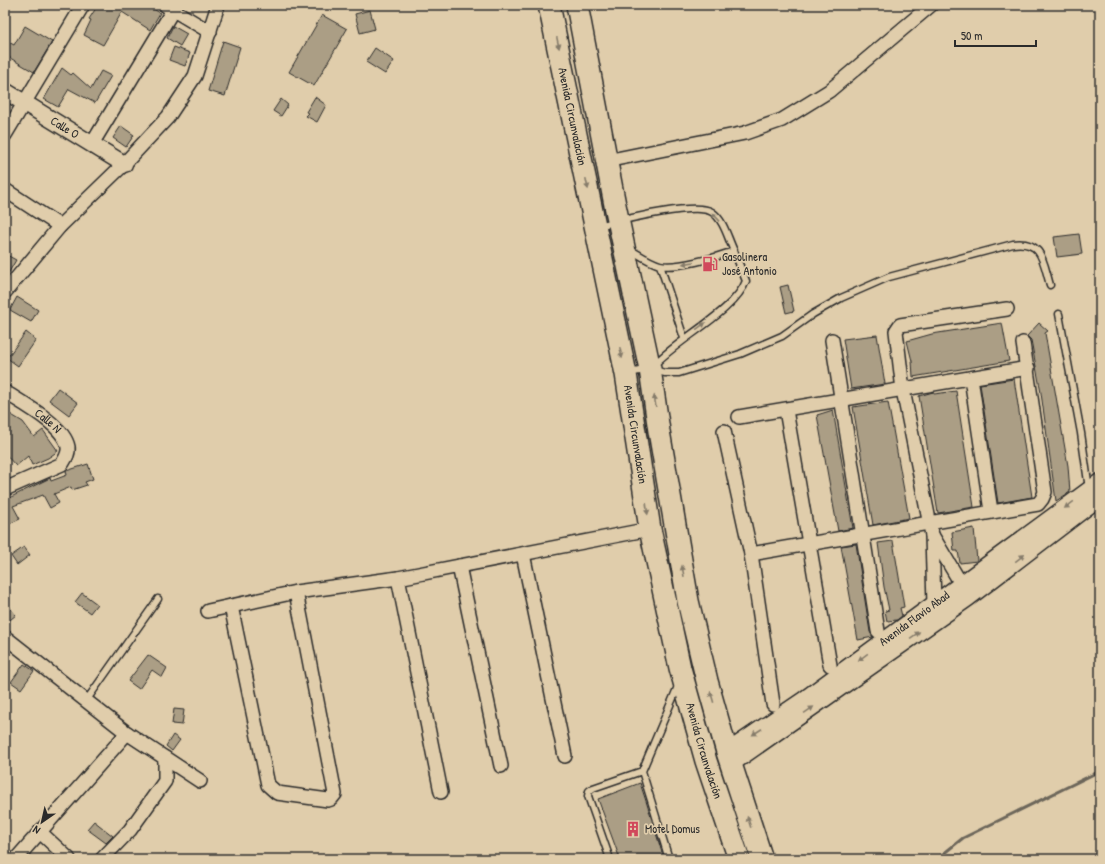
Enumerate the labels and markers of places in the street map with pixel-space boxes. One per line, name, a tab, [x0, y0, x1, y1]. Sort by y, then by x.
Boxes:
place label: Gasolinera José Antonio	[722, 248, 777, 279]
fuel station icon: Gasolinera José Antonio	[701, 255, 719, 273]
building icon: Motel Domus	[624, 820, 642, 838]
place label: Motel Domus	[645, 820, 700, 837]

